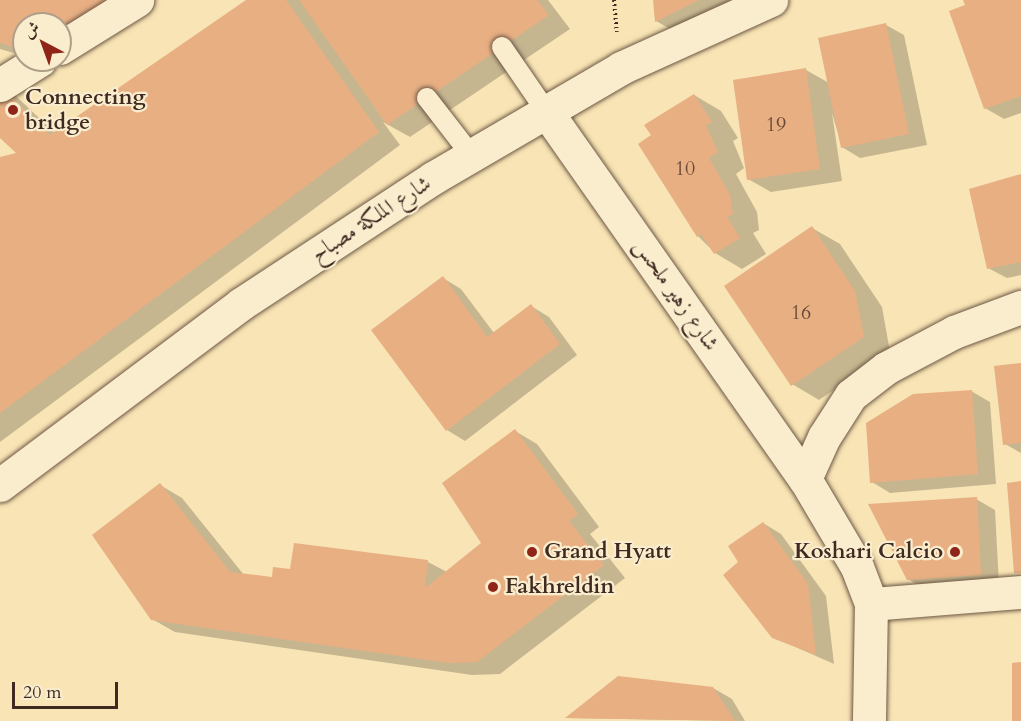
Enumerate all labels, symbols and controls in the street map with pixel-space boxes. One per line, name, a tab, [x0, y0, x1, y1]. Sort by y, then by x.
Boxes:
north arrow	[12, 12, 72, 72]
text: ش	[18, 16, 45, 43]
place label: Connecting bridge	[25, 84, 146, 136]
marker: Connecting bridge	[6, 103, 20, 117]
house number: 19	[766, 112, 786, 136]
house number: 10	[675, 156, 695, 180]
street label: شارع الملكة مصباح	[306, 170, 436, 268]
street label: شارع زهير ملحس	[628, 234, 724, 356]
house number: 16	[791, 300, 811, 324]
place label: Grand Hyatt	[544, 539, 671, 565]
place label: Koshari Calcio	[794, 539, 943, 565]
marker: Grand Hyatt	[525, 545, 539, 559]
marker: Koshari Calcio	[948, 545, 962, 559]
place label: Fakhreldin	[505, 574, 614, 600]
marker: Fakhreldin	[486, 580, 500, 594]
scale bar	[15, 670, 122, 708]
text: 20 m	[23, 680, 62, 705]

